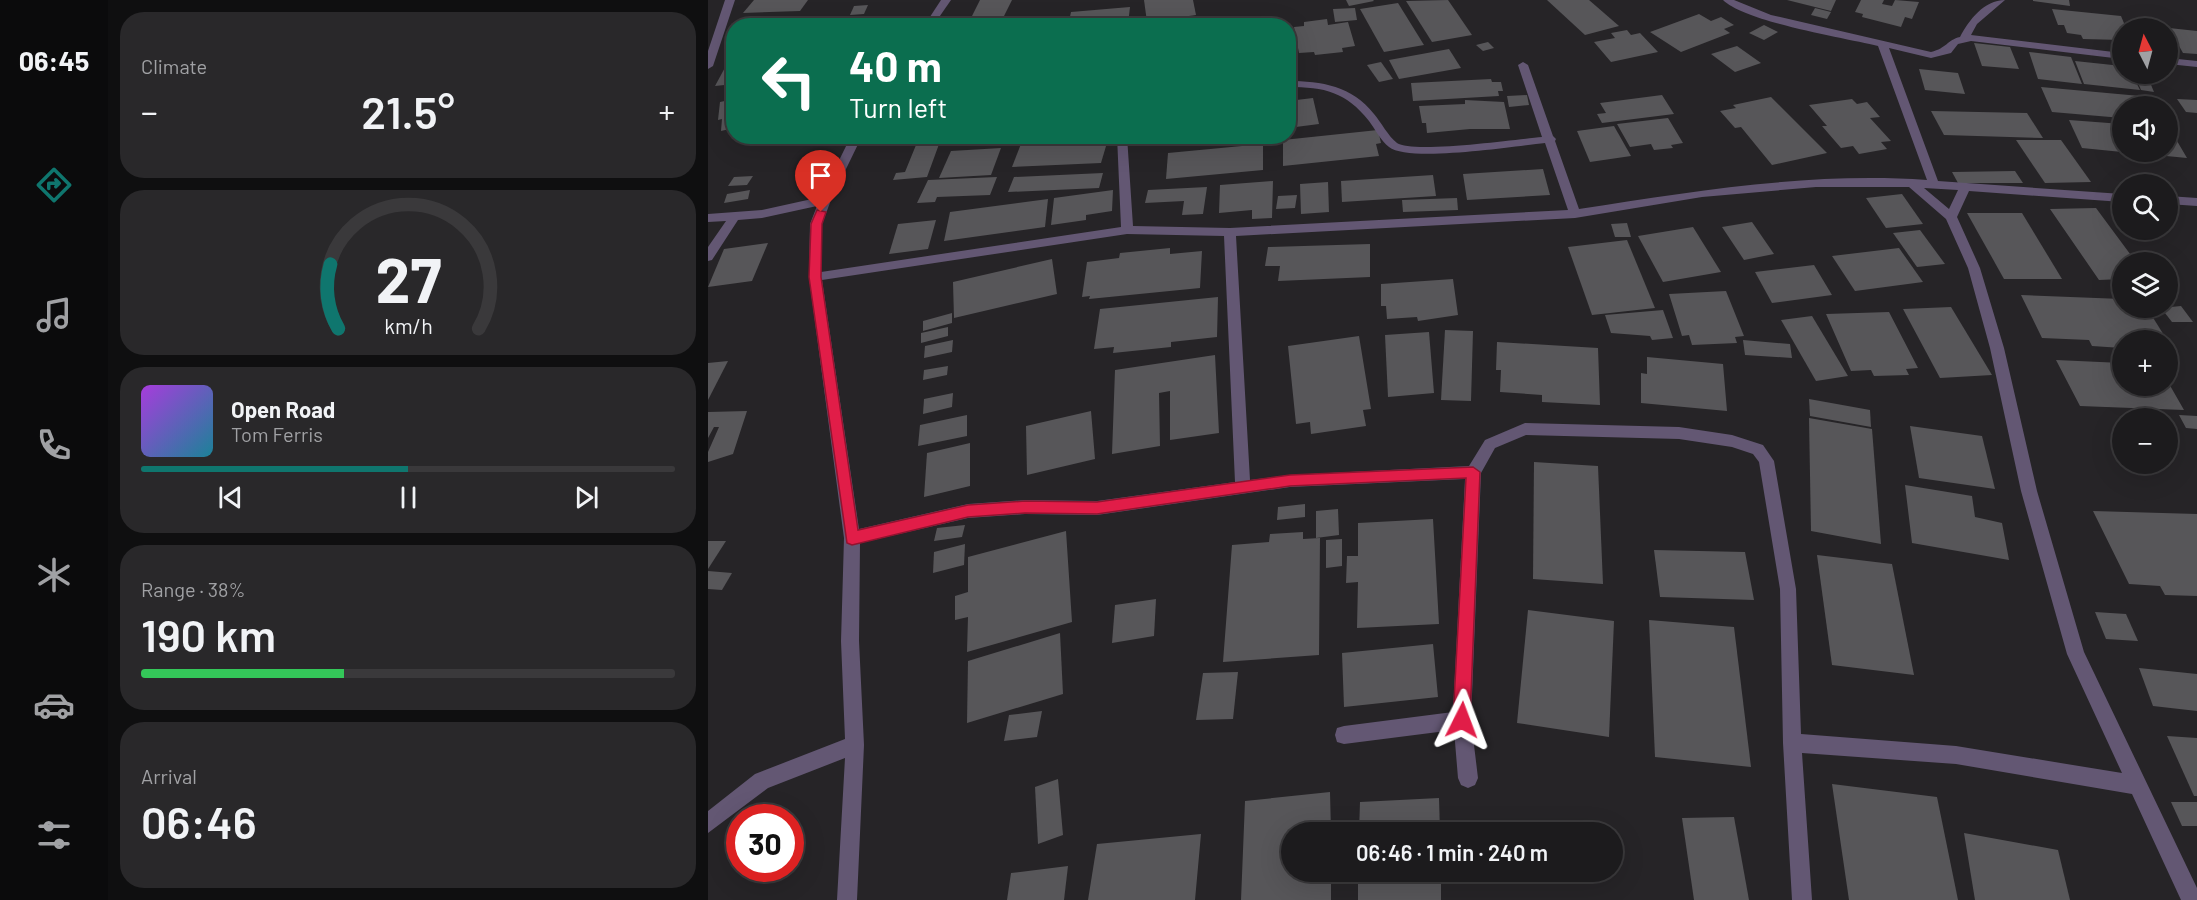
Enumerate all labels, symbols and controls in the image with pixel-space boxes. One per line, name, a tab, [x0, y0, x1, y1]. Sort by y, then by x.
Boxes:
north arrow	[2112, 18, 2178, 84]
map controls	[2112, 18, 2178, 474]
text: 40 m	[849, 40, 942, 90]
icon: left	[750, 42, 828, 120]
text: 06:45	[19, 44, 89, 76]
text: Climate	[141, 54, 207, 78]
text: 21.5°	[361, 84, 455, 138]
text: −	[141, 91, 158, 131]
text: +	[658, 91, 675, 131]
text: Turn left	[849, 91, 947, 123]
button: sound	[2112, 96, 2178, 162]
pin	[795, 150, 846, 212]
icon: arrive	[804, 159, 837, 192]
icon: directions	[33, 164, 75, 206]
button: search	[2112, 174, 2178, 240]
text: 27	[375, 242, 441, 316]
button: layers	[2112, 252, 2178, 318]
icon: music	[33, 294, 75, 336]
text: km/h	[384, 314, 432, 339]
button: +	[2112, 330, 2178, 396]
text: Open Road	[231, 396, 335, 422]
button: −	[2112, 408, 2178, 474]
text: Tom Ferris	[231, 422, 323, 446]
icon: phone	[33, 424, 75, 466]
icon: previous	[214, 481, 247, 514]
icon: pause	[392, 481, 425, 514]
icon: next	[570, 481, 603, 514]
icon: climate	[33, 554, 75, 596]
text: Range · 38%	[141, 577, 245, 601]
text: 190 km	[141, 607, 276, 661]
icon: car	[33, 684, 75, 726]
position arrow	[1430, 688, 1494, 752]
text: Arrival	[141, 764, 197, 788]
text: 06:46	[141, 794, 256, 848]
speed limit sign: 30	[726, 804, 804, 882]
icon: filters	[33, 814, 75, 856]
text: 06:46 · 1 min · 240 m	[1356, 839, 1548, 865]

